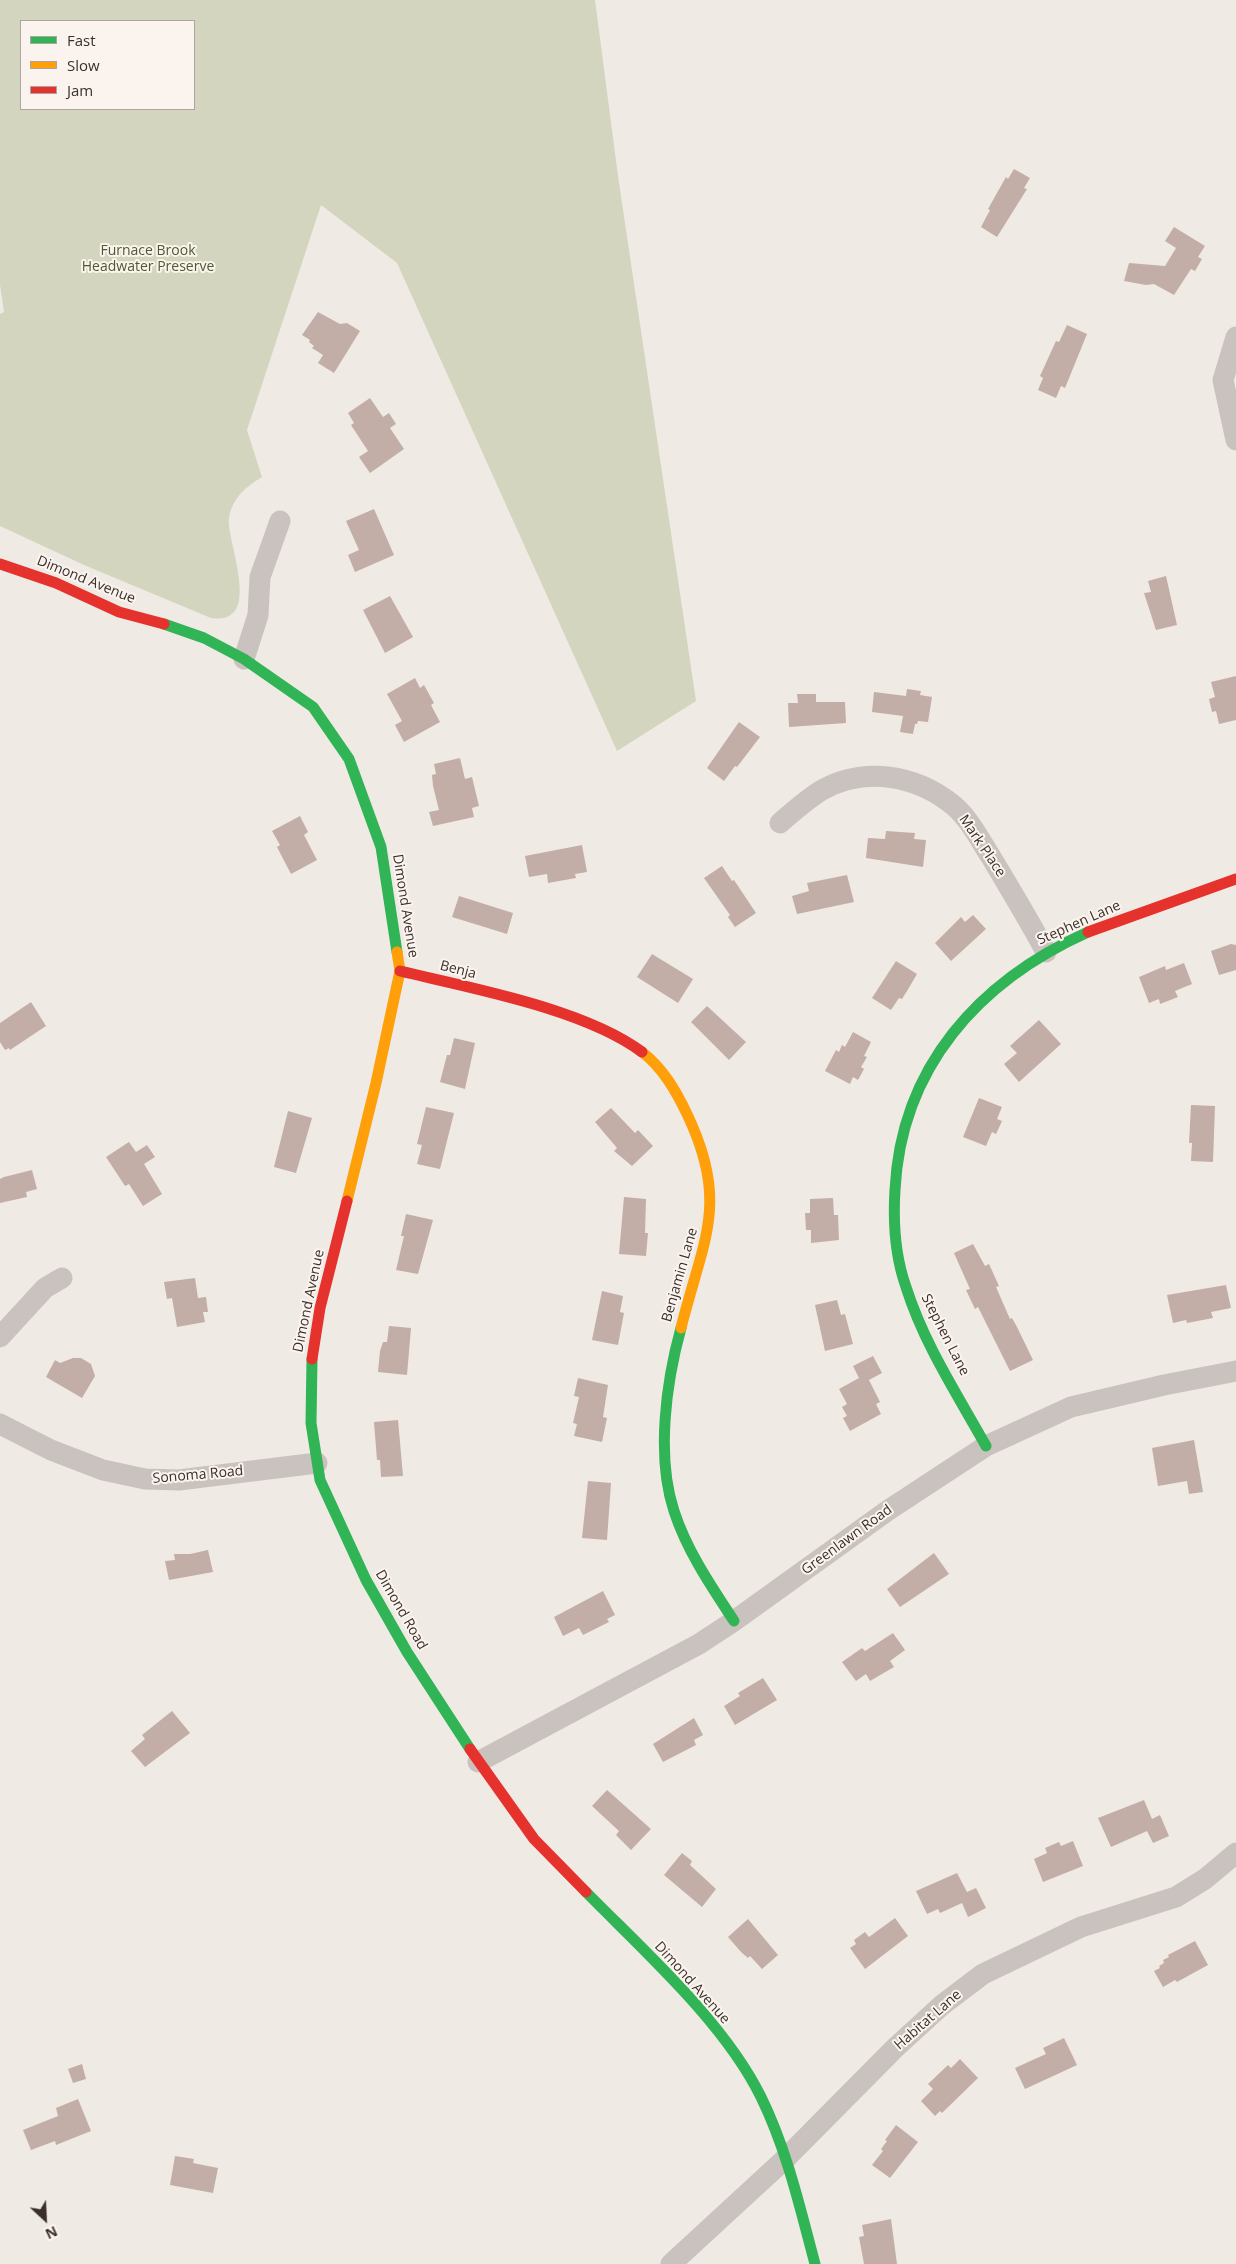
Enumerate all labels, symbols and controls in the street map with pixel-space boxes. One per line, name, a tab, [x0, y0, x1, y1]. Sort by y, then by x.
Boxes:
legend	[20, 20, 195, 110]
text: Fast	[67, 30, 96, 50]
text: Slow	[67, 55, 100, 75]
text: Jam	[67, 80, 93, 100]
park label: Furnace Brook Headwater Preserve	[82, 243, 214, 276]
street label: Dimond Avenue	[34, 553, 138, 607]
street label: Mark Place	[955, 812, 1009, 880]
street label: Dimond Avenue	[389, 853, 421, 959]
street label: Stephen Lane	[1035, 897, 1123, 949]
street label: Benja	[438, 957, 478, 983]
street label: Benjamin Lane	[659, 1226, 701, 1324]
street label: Dimond Avenue	[290, 1248, 328, 1354]
street label: Stephen Lane	[917, 1291, 973, 1379]
street label: Sonoma Road	[152, 1463, 244, 1487]
street label: Greenlawn Road	[798, 1501, 896, 1579]
street label: Dimond Road	[371, 1567, 431, 1653]
street label: Dimond Avenue	[651, 1939, 733, 2027]
street label: Habitat Lane	[891, 1986, 965, 2054]
north arrow	[20, 2194, 70, 2244]
text: N	[42, 2222, 61, 2244]

